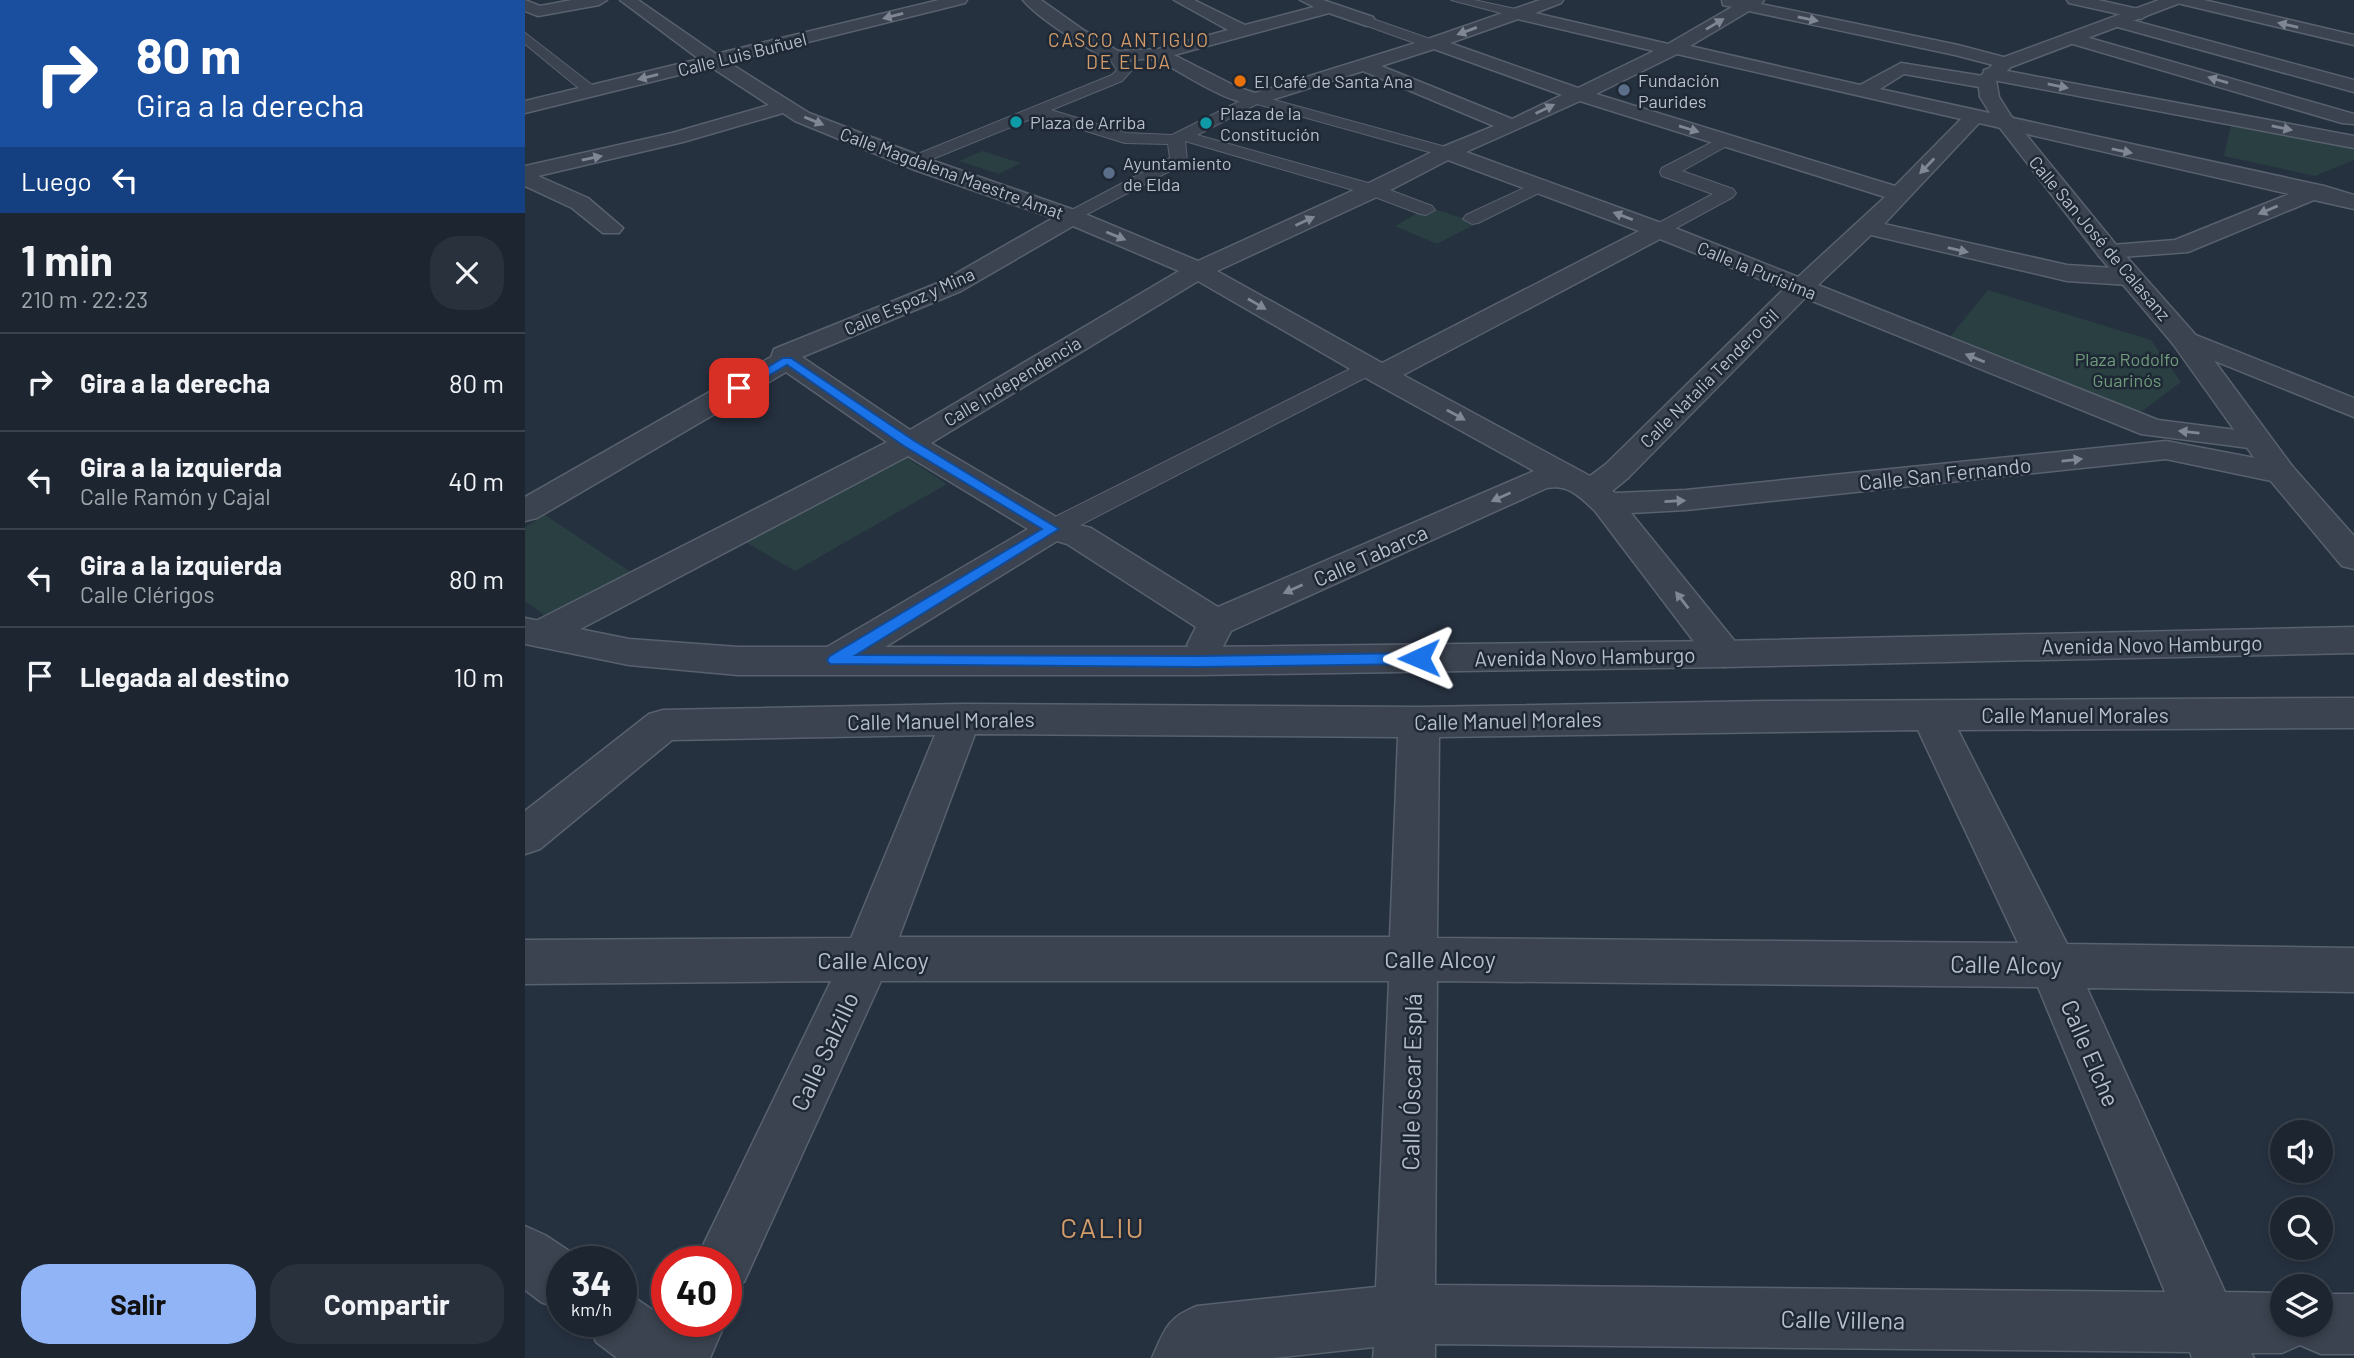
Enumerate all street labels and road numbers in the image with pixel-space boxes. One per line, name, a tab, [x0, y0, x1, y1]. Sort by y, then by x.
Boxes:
street label: Calle Luis Buñuel	[675, 27, 809, 81]
street label: Calle Magdalena Maestre Amat	[837, 122, 1067, 224]
street label: Calle San José de Calasanz	[2025, 151, 2175, 325]
street label: Calle la Purísima	[1694, 236, 1820, 304]
street label: Calle Espoz y Mina	[840, 262, 978, 340]
street label: Calle Natalia Tendero Gil	[1635, 304, 1783, 452]
street label: Calle Independencia	[939, 331, 1085, 431]
street label: Calle San Fernando	[1858, 452, 2032, 494]
street label: Calle Tabarca	[1309, 519, 1431, 591]
street label: Avenida Novo Hamburgo	[2041, 630, 2263, 658]
street label: Avenida Novo Hamburgo	[1474, 642, 1696, 670]
street label: Calle Manuel Morales	[1981, 702, 2169, 727]
street label: Calle Manuel Morales	[847, 706, 1035, 734]
street label: Calle Manuel Morales	[1414, 706, 1602, 734]
street label: Calle Alcoy	[1384, 944, 1496, 973]
street label: Calle Alcoy	[817, 945, 929, 974]
street label: Calle Alcoy	[1950, 949, 2062, 979]
street label: Calle Salzillo	[784, 987, 864, 1115]
street label: Calle Óscar Esplá	[1395, 993, 1427, 1171]
street label: Calle Elche	[2056, 995, 2126, 1111]
street label: Calle Villena	[1780, 1303, 1906, 1335]

